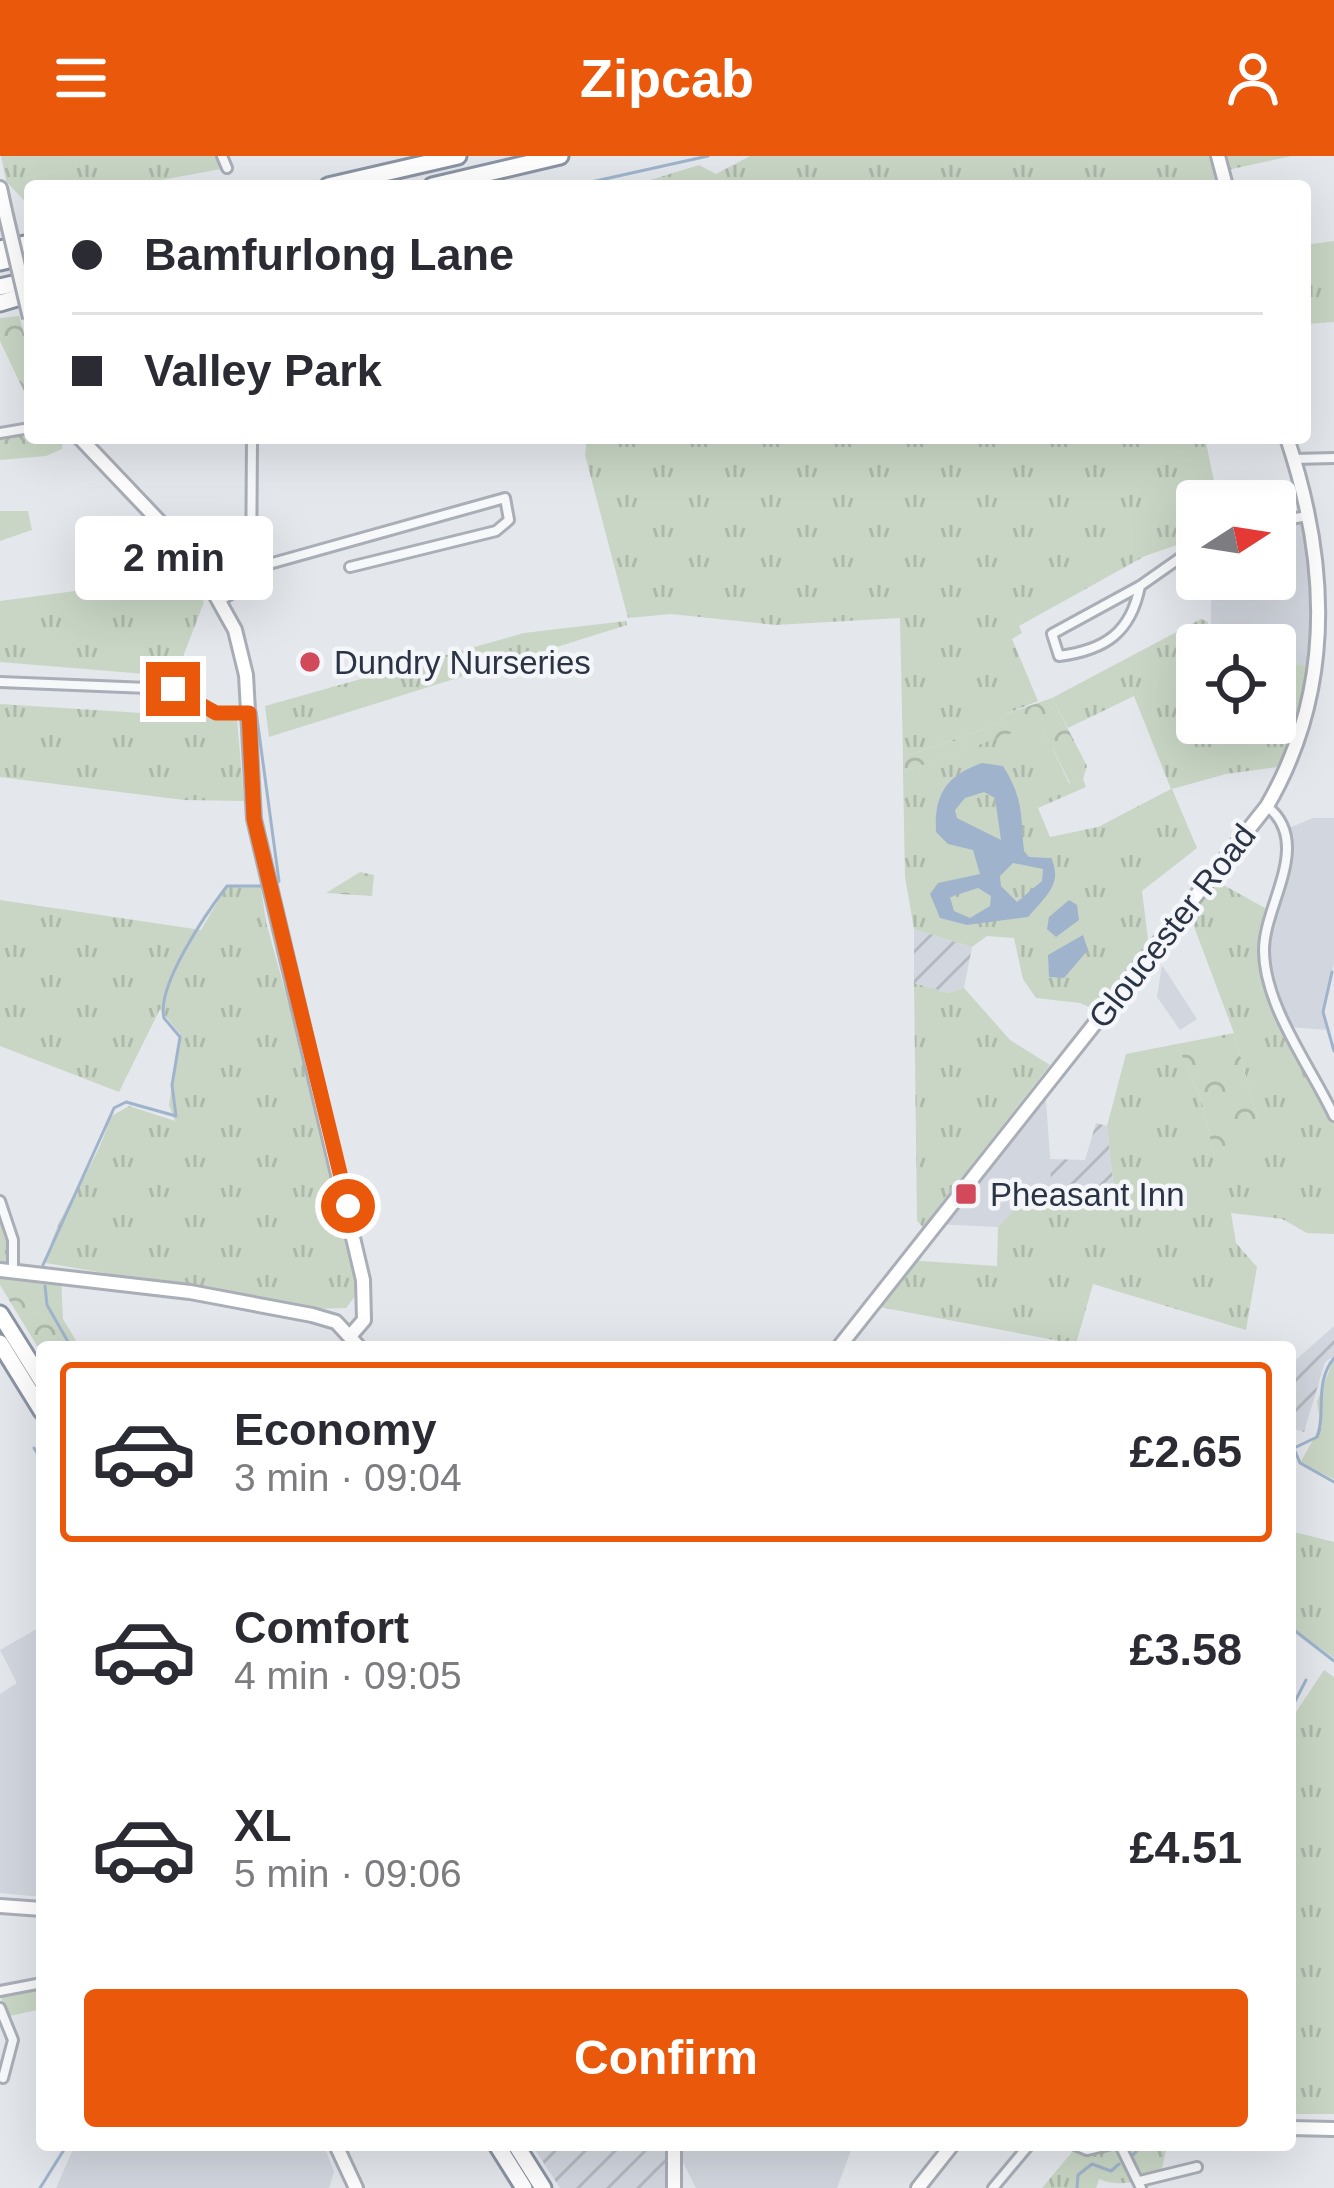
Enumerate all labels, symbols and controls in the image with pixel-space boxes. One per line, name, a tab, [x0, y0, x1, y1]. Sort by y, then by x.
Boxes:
icon: menu	[48, 45, 114, 111]
icon: person	[1220, 45, 1286, 111]
text: Zipcab	[580, 48, 754, 108]
text: Bamfurlong Lane	[144, 229, 514, 280]
text: Valley Park	[144, 345, 382, 396]
north arrow	[1176, 480, 1296, 600]
map controls	[1176, 480, 1296, 744]
callout: 2 min	[74, 515, 272, 599]
text: 2 min	[123, 536, 225, 579]
button: locate	[1176, 624, 1296, 744]
place label: Dundry Nurseries	[334, 644, 591, 681]
marker: Dundry Nurseries	[297, 649, 323, 675]
route end	[146, 662, 200, 716]
street label: Gloucester Road	[1081, 817, 1263, 1035]
place label: Pheasant Inn	[990, 1176, 1185, 1213]
route start	[321, 1179, 375, 1233]
marker: Pheasant Inn	[953, 1181, 979, 1207]
icon: car	[90, 1398, 198, 1506]
text: Economy	[234, 1404, 437, 1455]
text: £2.65	[1129, 1426, 1242, 1477]
text: 3 min · 09:04	[234, 1456, 462, 1499]
icon: car	[90, 1596, 198, 1704]
text: Comfort	[234, 1602, 409, 1653]
text: £3.58	[1129, 1624, 1242, 1675]
text: 4 min · 09:05	[234, 1654, 462, 1697]
icon: car	[90, 1794, 198, 1902]
text: XL	[234, 1800, 292, 1851]
text: £4.51	[1129, 1822, 1242, 1873]
text: 5 min · 09:06	[234, 1852, 462, 1895]
button: Confirm	[84, 1989, 1248, 2127]

